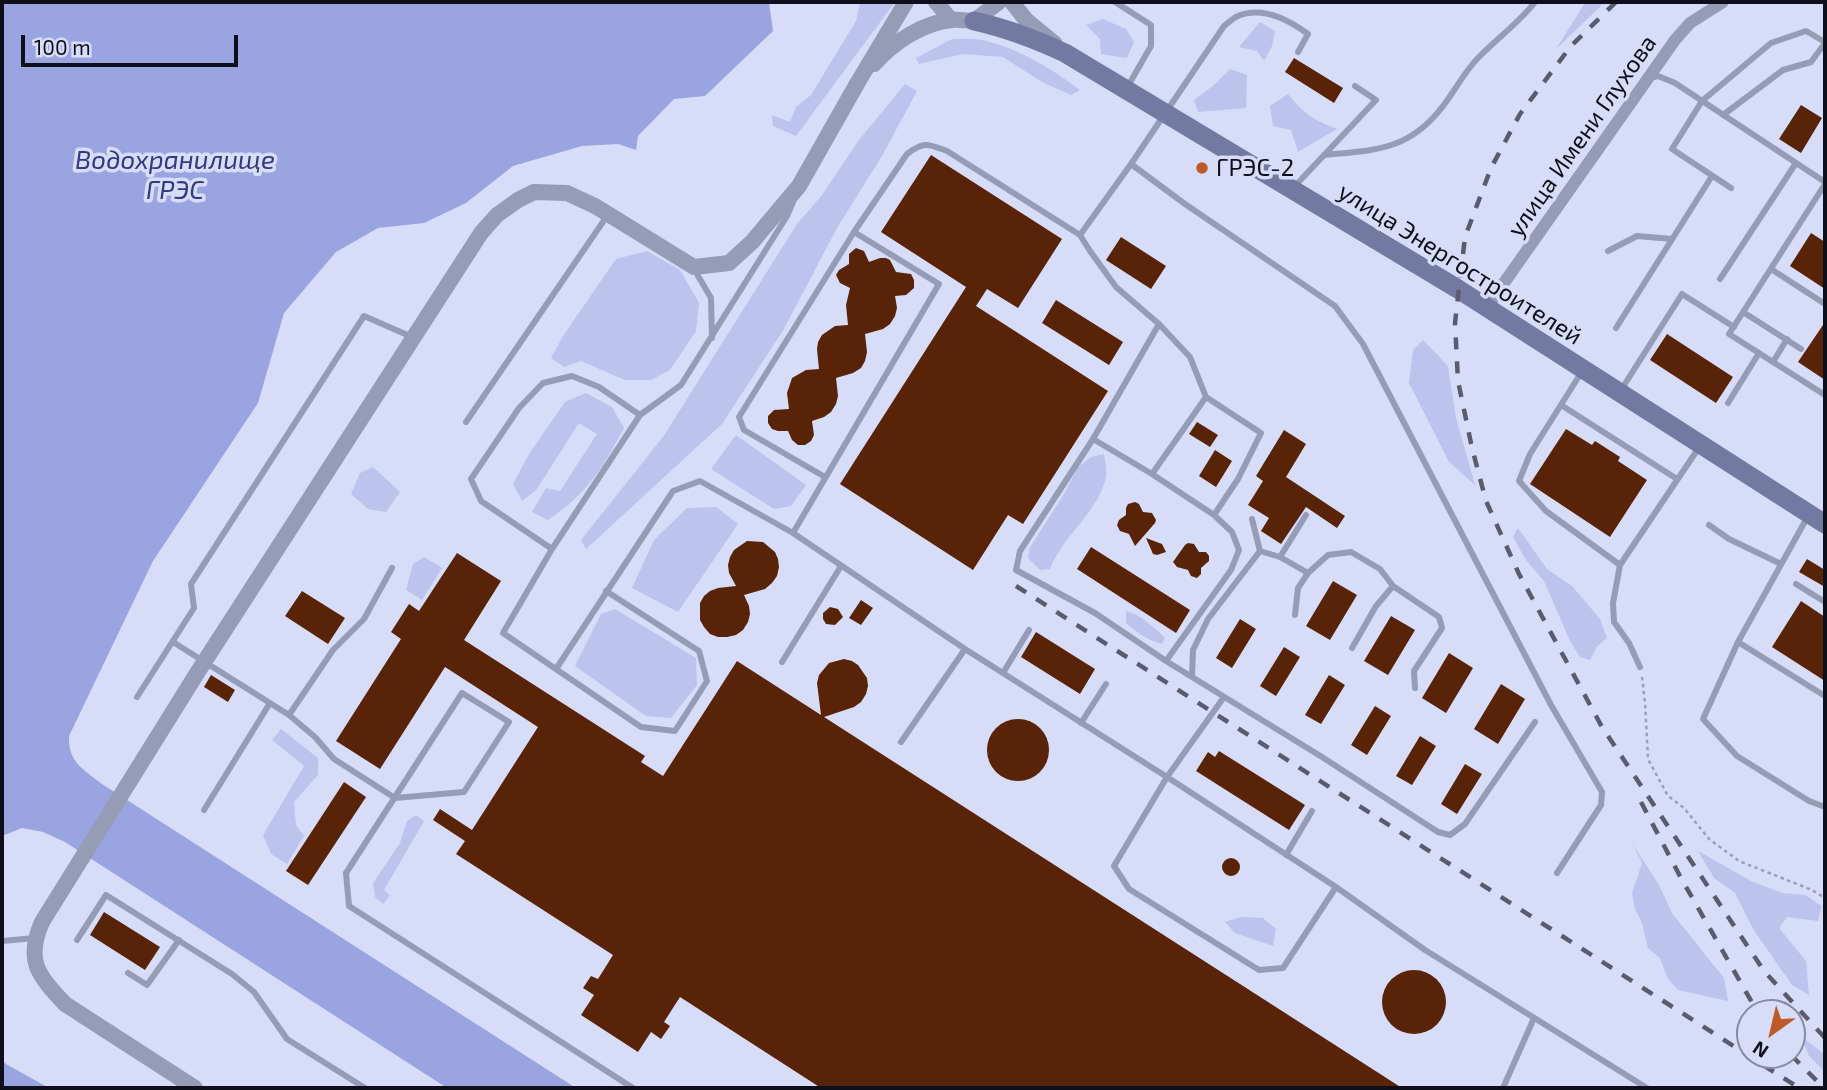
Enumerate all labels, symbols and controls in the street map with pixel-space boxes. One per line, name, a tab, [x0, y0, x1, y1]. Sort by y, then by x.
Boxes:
scale bar	[24, 21, 242, 65]
street label: улица Имени Глухова	[1501, 29, 1663, 243]
text: 100 m	[34, 34, 91, 59]
water label: Водохранилище ГРЭС	[75, 144, 275, 206]
place label: ГРЭС-2	[1216, 154, 1294, 182]
marker: ГРЭС-2	[1194, 160, 1210, 176]
street label: улица Энергостроителей	[1333, 177, 1587, 351]
north arrow	[1736, 999, 1806, 1069]
text: N	[1748, 1037, 1772, 1064]

